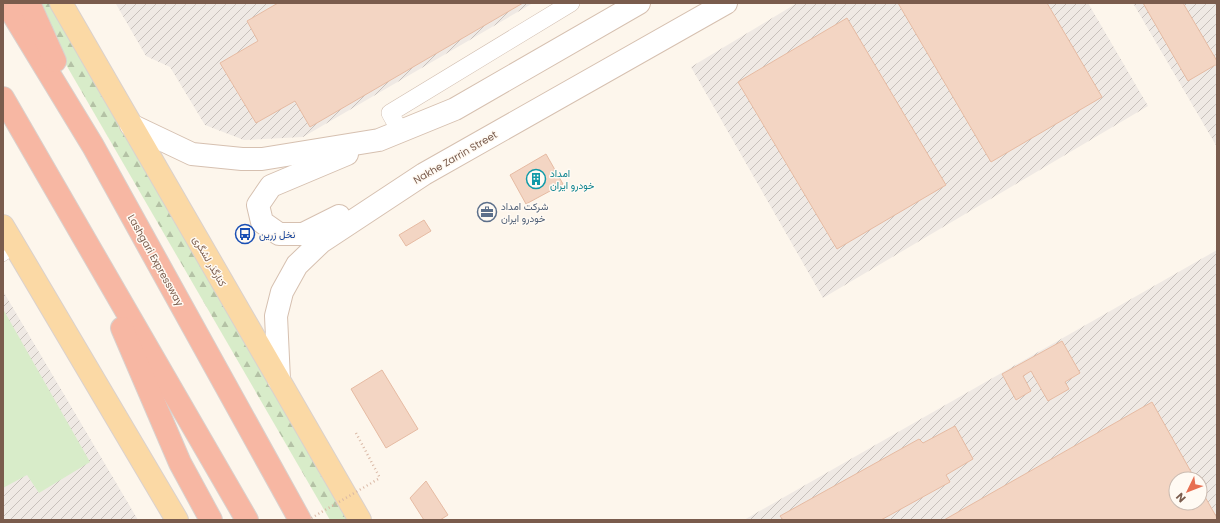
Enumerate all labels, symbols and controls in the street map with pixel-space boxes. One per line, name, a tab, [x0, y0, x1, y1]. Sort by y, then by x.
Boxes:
street label: Nakhe Zarrin Street	[411, 127, 500, 188]
place label: امداد خودرو ایران	[550, 166, 595, 193]
building icon: امداد خودرو ایران	[525, 168, 547, 190]
place label: شرکت امداد خودرو ایران	[501, 199, 548, 226]
office icon: شرکت امداد خودرو ایران	[476, 201, 498, 223]
street label: Lashgari Expressway	[124, 212, 187, 309]
bus stop icon: نخل زرین	[234, 223, 256, 245]
place label: نخل زرین	[259, 227, 296, 242]
street label: کنارگذر لشگری	[189, 233, 230, 290]
north arrow	[1168, 471, 1208, 511]
text: N	[1172, 489, 1189, 506]

